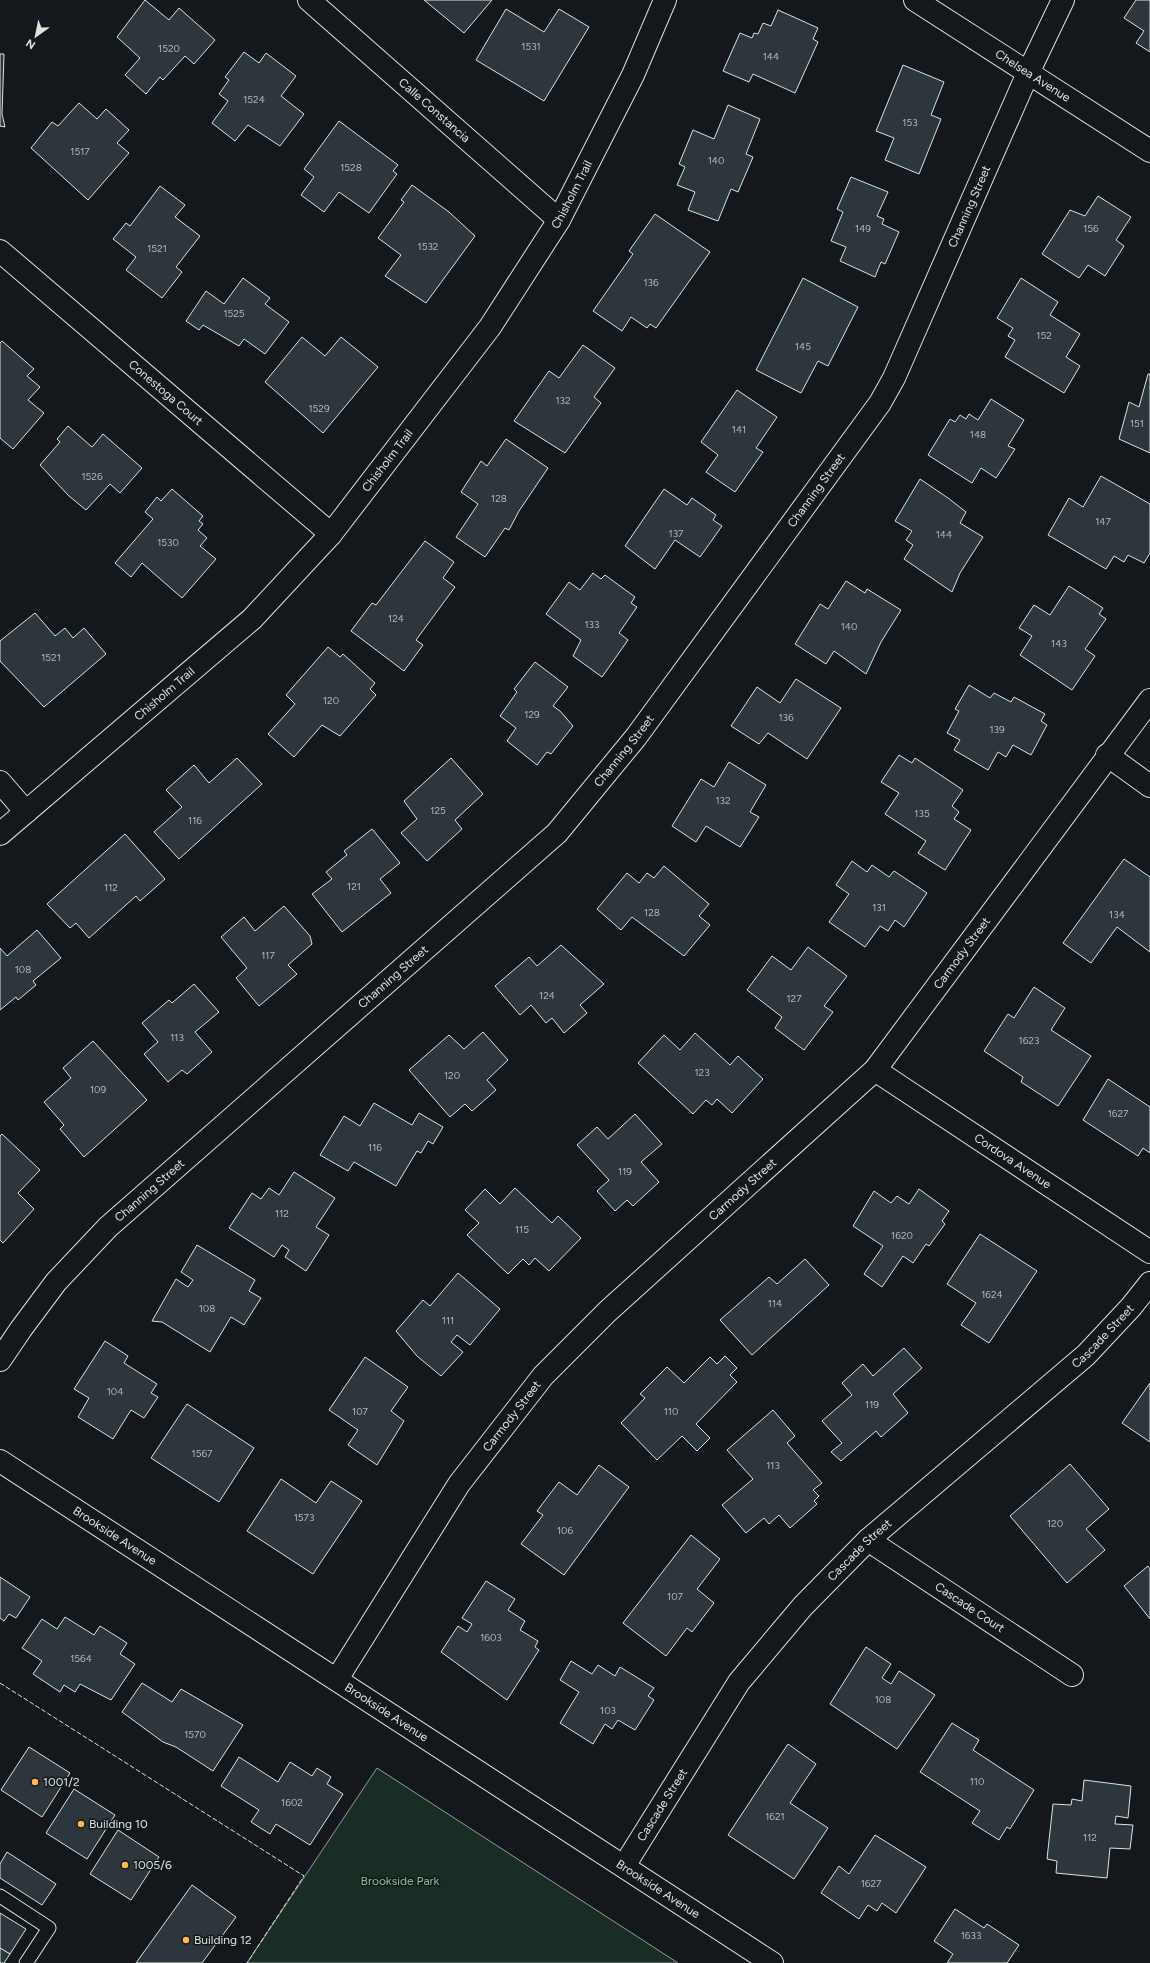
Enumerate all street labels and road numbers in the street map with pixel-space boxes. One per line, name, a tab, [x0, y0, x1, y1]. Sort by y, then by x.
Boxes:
street label: Chelsea Avenue	[993, 46, 1073, 105]
street label: Calle Constancia	[396, 75, 473, 145]
street label: Chisholm Trail	[548, 158, 595, 231]
street label: Channing Street	[945, 163, 994, 250]
street label: Conestoga Court	[126, 357, 206, 429]
street label: Chisholm Trail	[359, 426, 416, 494]
street label: Channing Street	[785, 450, 848, 530]
street label: Chisholm Trail	[131, 664, 197, 723]
street label: Channing Street	[591, 712, 657, 790]
street label: Carmody Street	[931, 914, 993, 992]
street label: Channing Street	[355, 942, 431, 1011]
street label: Cordova Avenue	[971, 1131, 1054, 1192]
street label: Carmody Street	[706, 1155, 779, 1224]
street label: Channing Street	[112, 1156, 188, 1225]
street label: Cascade Street	[1069, 1301, 1137, 1371]
street label: Carmody Street	[480, 1378, 544, 1454]
street label: Brookside Avenue	[70, 1503, 160, 1568]
street label: Cascade Street	[825, 1516, 895, 1584]
street label: Cascade Court	[932, 1579, 1008, 1636]
street label: Brookside Avenue	[342, 1680, 431, 1745]
street label: Cascade Street	[634, 1766, 690, 1844]
street label: Brookside Avenue	[614, 1857, 703, 1921]

